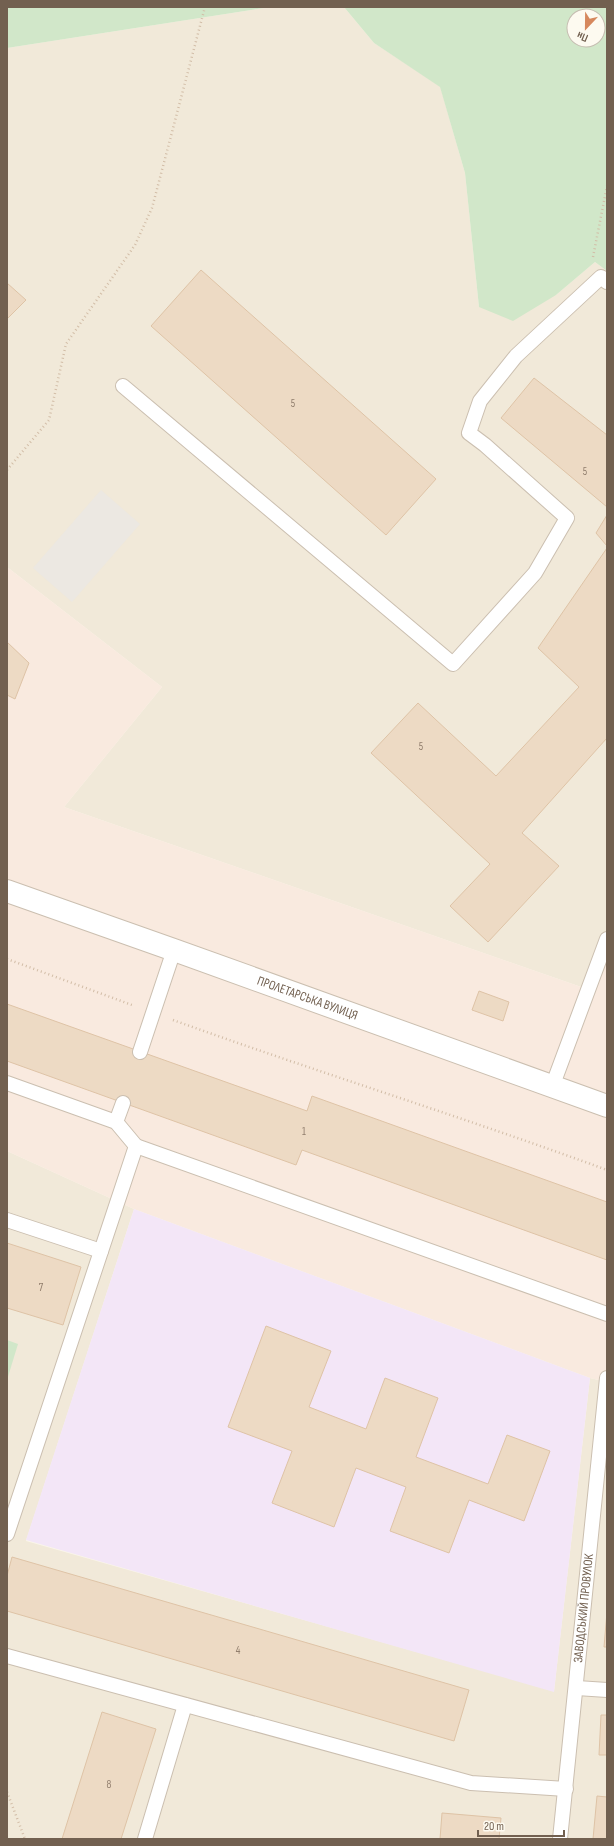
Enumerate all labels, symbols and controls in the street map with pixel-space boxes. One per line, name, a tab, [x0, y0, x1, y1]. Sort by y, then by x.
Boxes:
north arrow	[566, 8, 606, 48]
text: Пн	[575, 29, 590, 45]
house number: 5	[291, 397, 295, 410]
house number: 5	[583, 465, 587, 478]
house number: 5	[419, 740, 423, 753]
street label: ПРОЛЕТАРСЬКА ВУЛИЦЯ	[255, 973, 360, 1024]
house number: 1	[302, 1125, 306, 1138]
house number: 7	[39, 1281, 44, 1294]
street label: ЗАВОДСЬКИЙ ПРОВУЛОК	[570, 1553, 597, 1663]
house number: 4	[236, 1644, 241, 1657]
house number: 8	[107, 1778, 112, 1791]
scale bar	[478, 1812, 564, 1838]
text: 20 m	[484, 1819, 504, 1834]

